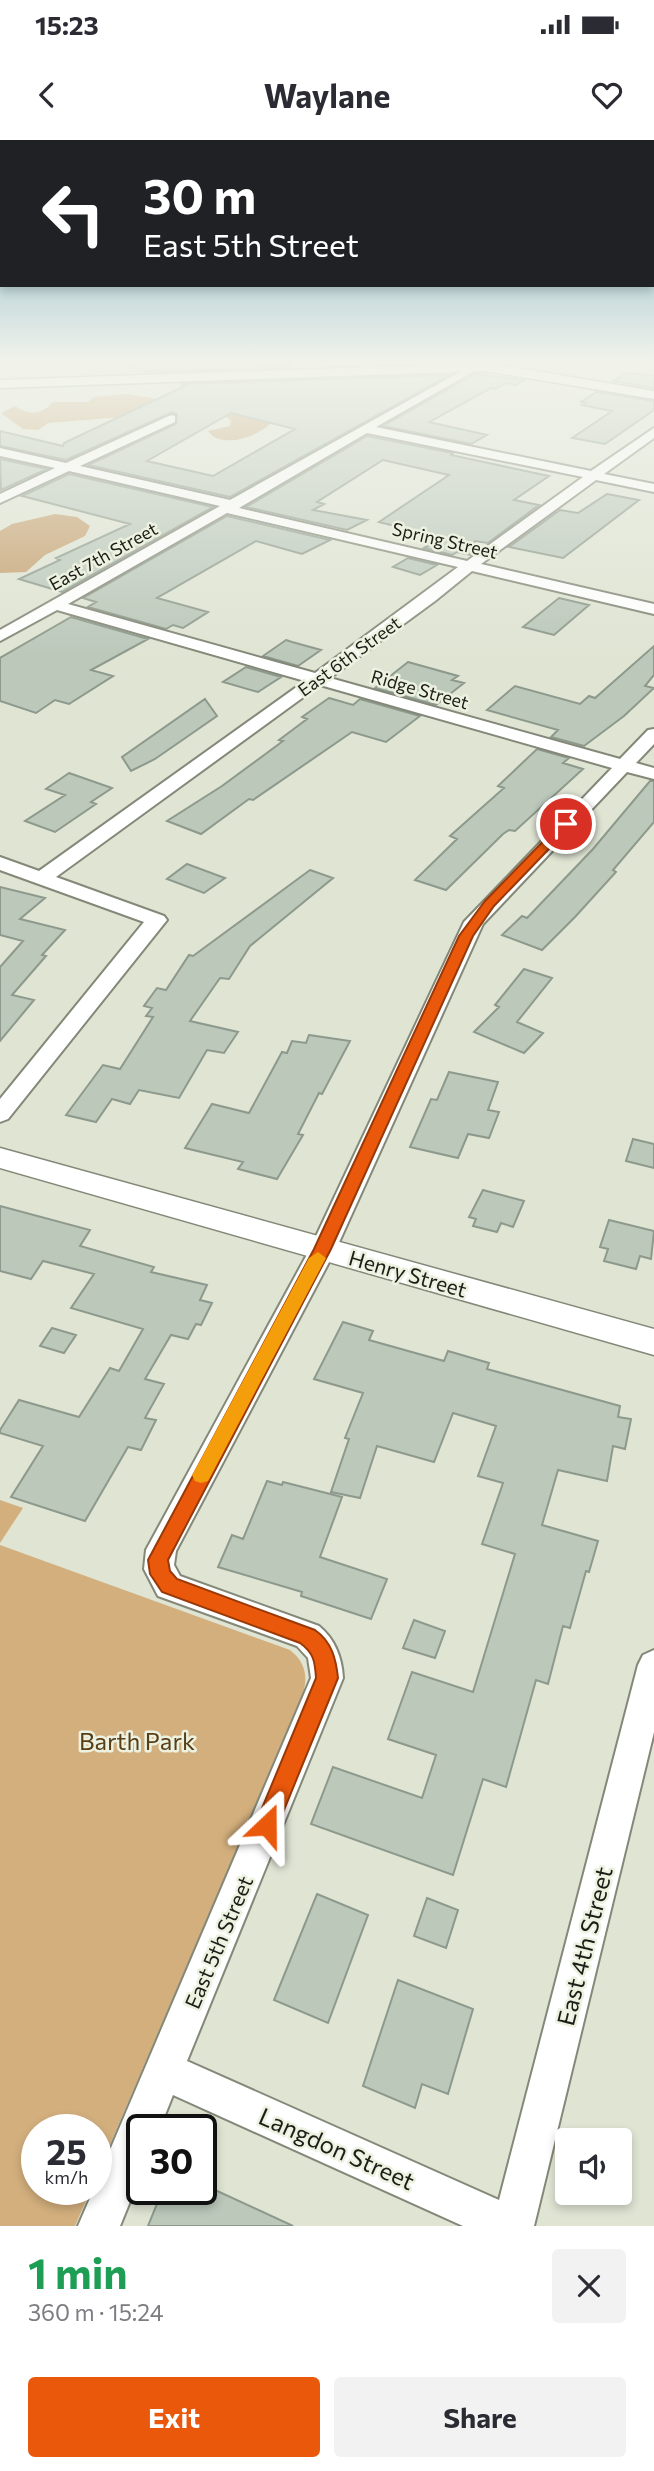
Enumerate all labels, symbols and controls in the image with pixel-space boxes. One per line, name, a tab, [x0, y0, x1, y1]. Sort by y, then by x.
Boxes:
text: 15:23	[35, 9, 99, 40]
text: Waylane	[264, 75, 390, 115]
icon: back	[28, 76, 66, 114]
icon: heart	[588, 76, 626, 114]
text: 30 m	[143, 164, 256, 224]
icon: left	[28, 168, 119, 259]
text: East 5th Street	[143, 224, 359, 264]
street label: East 7th Street	[45, 517, 161, 595]
street label: Spring Street	[390, 517, 500, 563]
street label: East 6th Street	[293, 611, 405, 701]
street label: Ridge Street	[369, 665, 471, 713]
pin	[536, 794, 596, 854]
icon: arrive	[547, 805, 585, 843]
street label: Henry Street	[346, 1244, 470, 1302]
park label: Barth Park	[79, 1726, 195, 1755]
position arrow	[230, 1788, 304, 1862]
street label: East 4th Street	[550, 1863, 618, 2028]
street label: East 5th Street	[179, 1872, 257, 2012]
street label: Langdon Street	[255, 2101, 419, 2195]
speed limit sign: 30	[126, 2114, 217, 2205]
map controls	[555, 2128, 632, 2205]
button: sound	[555, 2128, 632, 2205]
text: 25	[46, 2129, 87, 2172]
text: km/h	[45, 2166, 88, 2188]
text: 1 min	[28, 2246, 128, 2298]
button: close	[552, 2249, 626, 2323]
text: 360 m · 15:24	[28, 2298, 163, 2326]
button: Exit	[28, 2377, 320, 2457]
button: Share	[334, 2377, 626, 2457]

